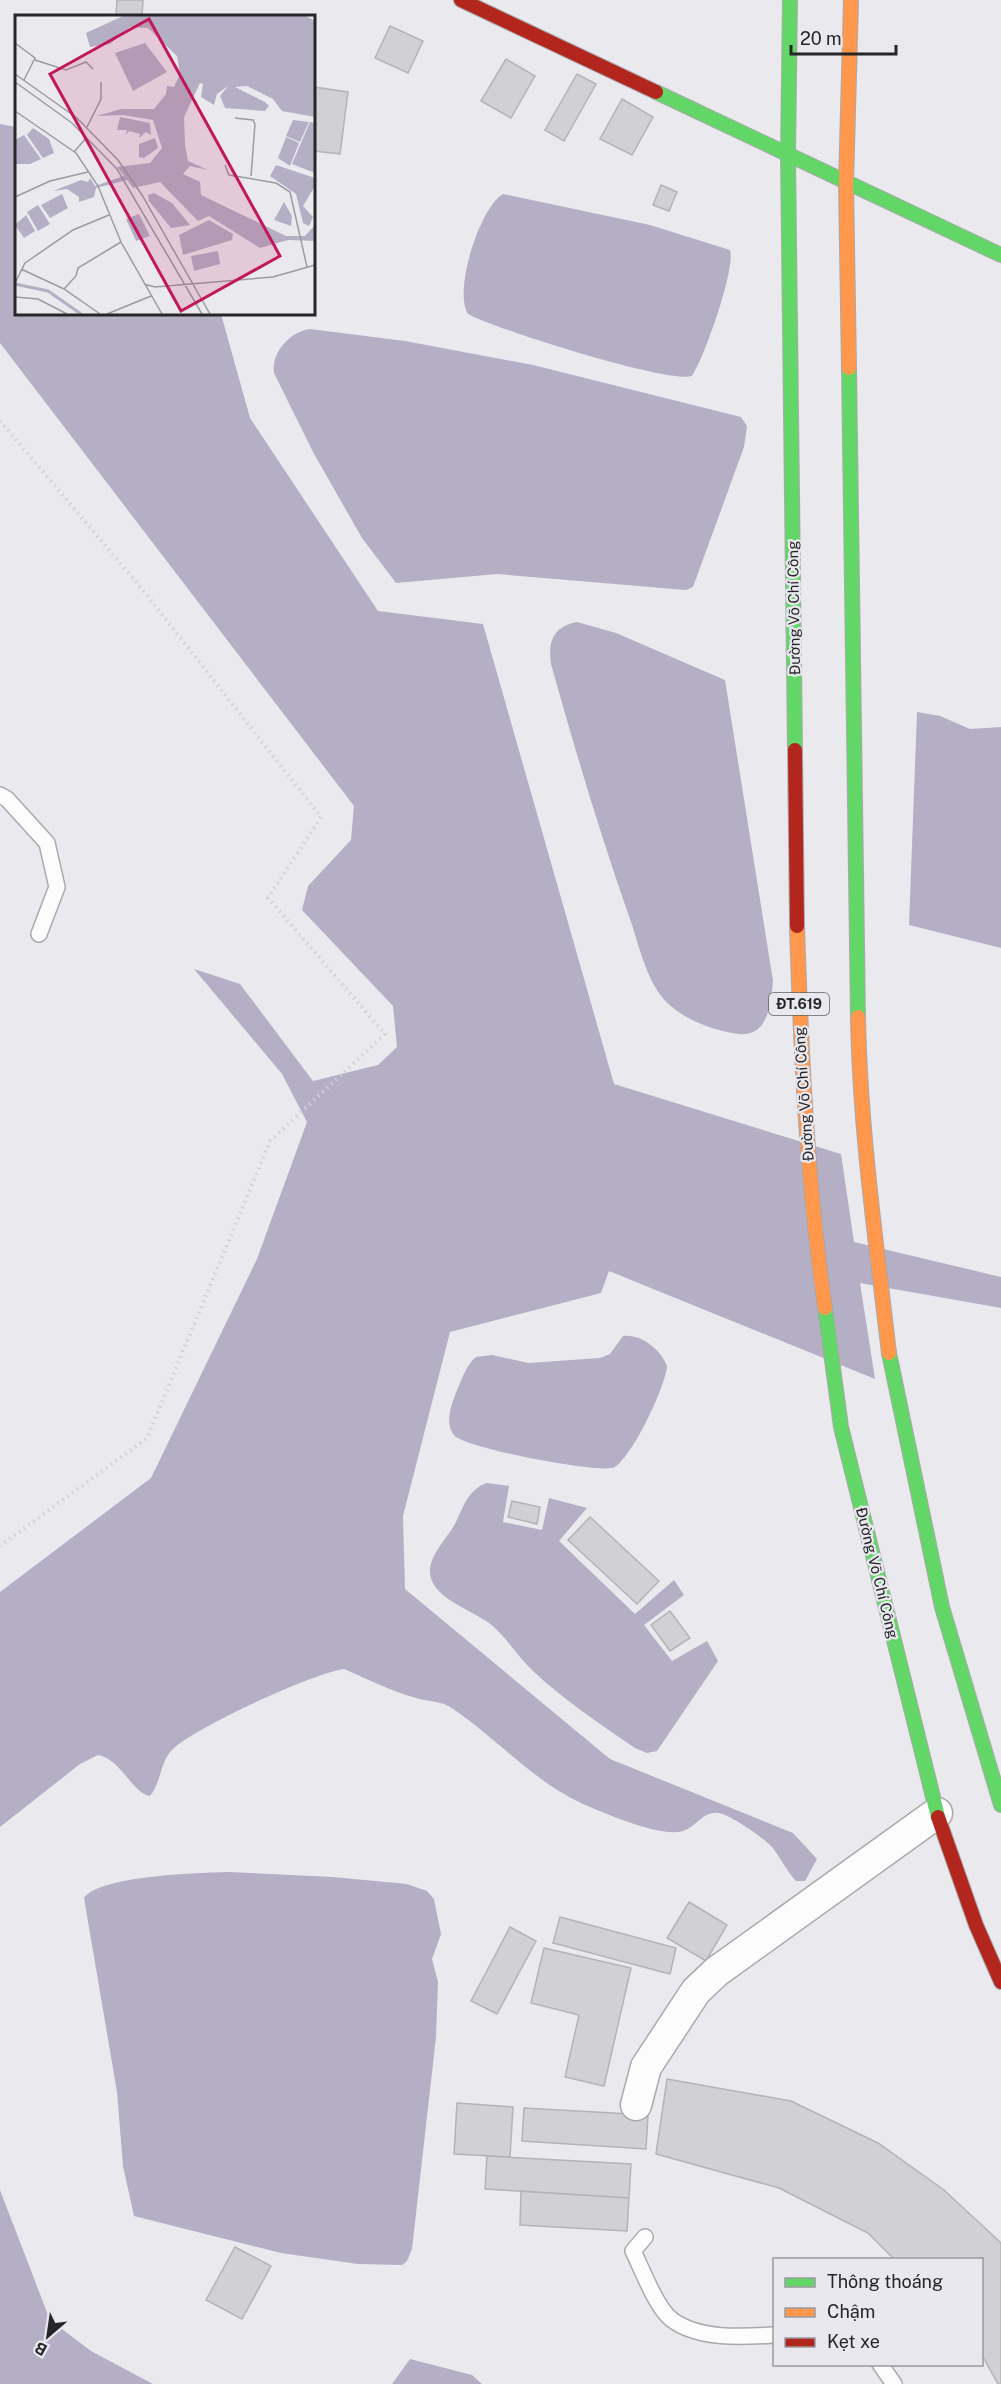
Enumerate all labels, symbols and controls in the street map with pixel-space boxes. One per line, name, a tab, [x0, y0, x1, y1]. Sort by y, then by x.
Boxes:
inset map	[15, 15, 315, 315]
scale bar	[791, 18, 896, 56]
text: 20 m	[800, 28, 842, 49]
street label: Đường Võ Chí Công	[784, 540, 803, 676]
road number: ĐT.619	[769, 993, 829, 1015]
street label: Đường Võ Chí Công	[790, 1026, 817, 1162]
street label: Đường Võ Chí Công	[853, 1505, 902, 1640]
legend	[773, 2258, 983, 2366]
text: Thông thoáng	[827, 2271, 943, 2292]
text: Chậm	[827, 2301, 875, 2322]
north arrow	[18, 2306, 78, 2366]
text: Kẹt xe	[827, 2331, 880, 2352]
text: B	[32, 2338, 50, 2360]

